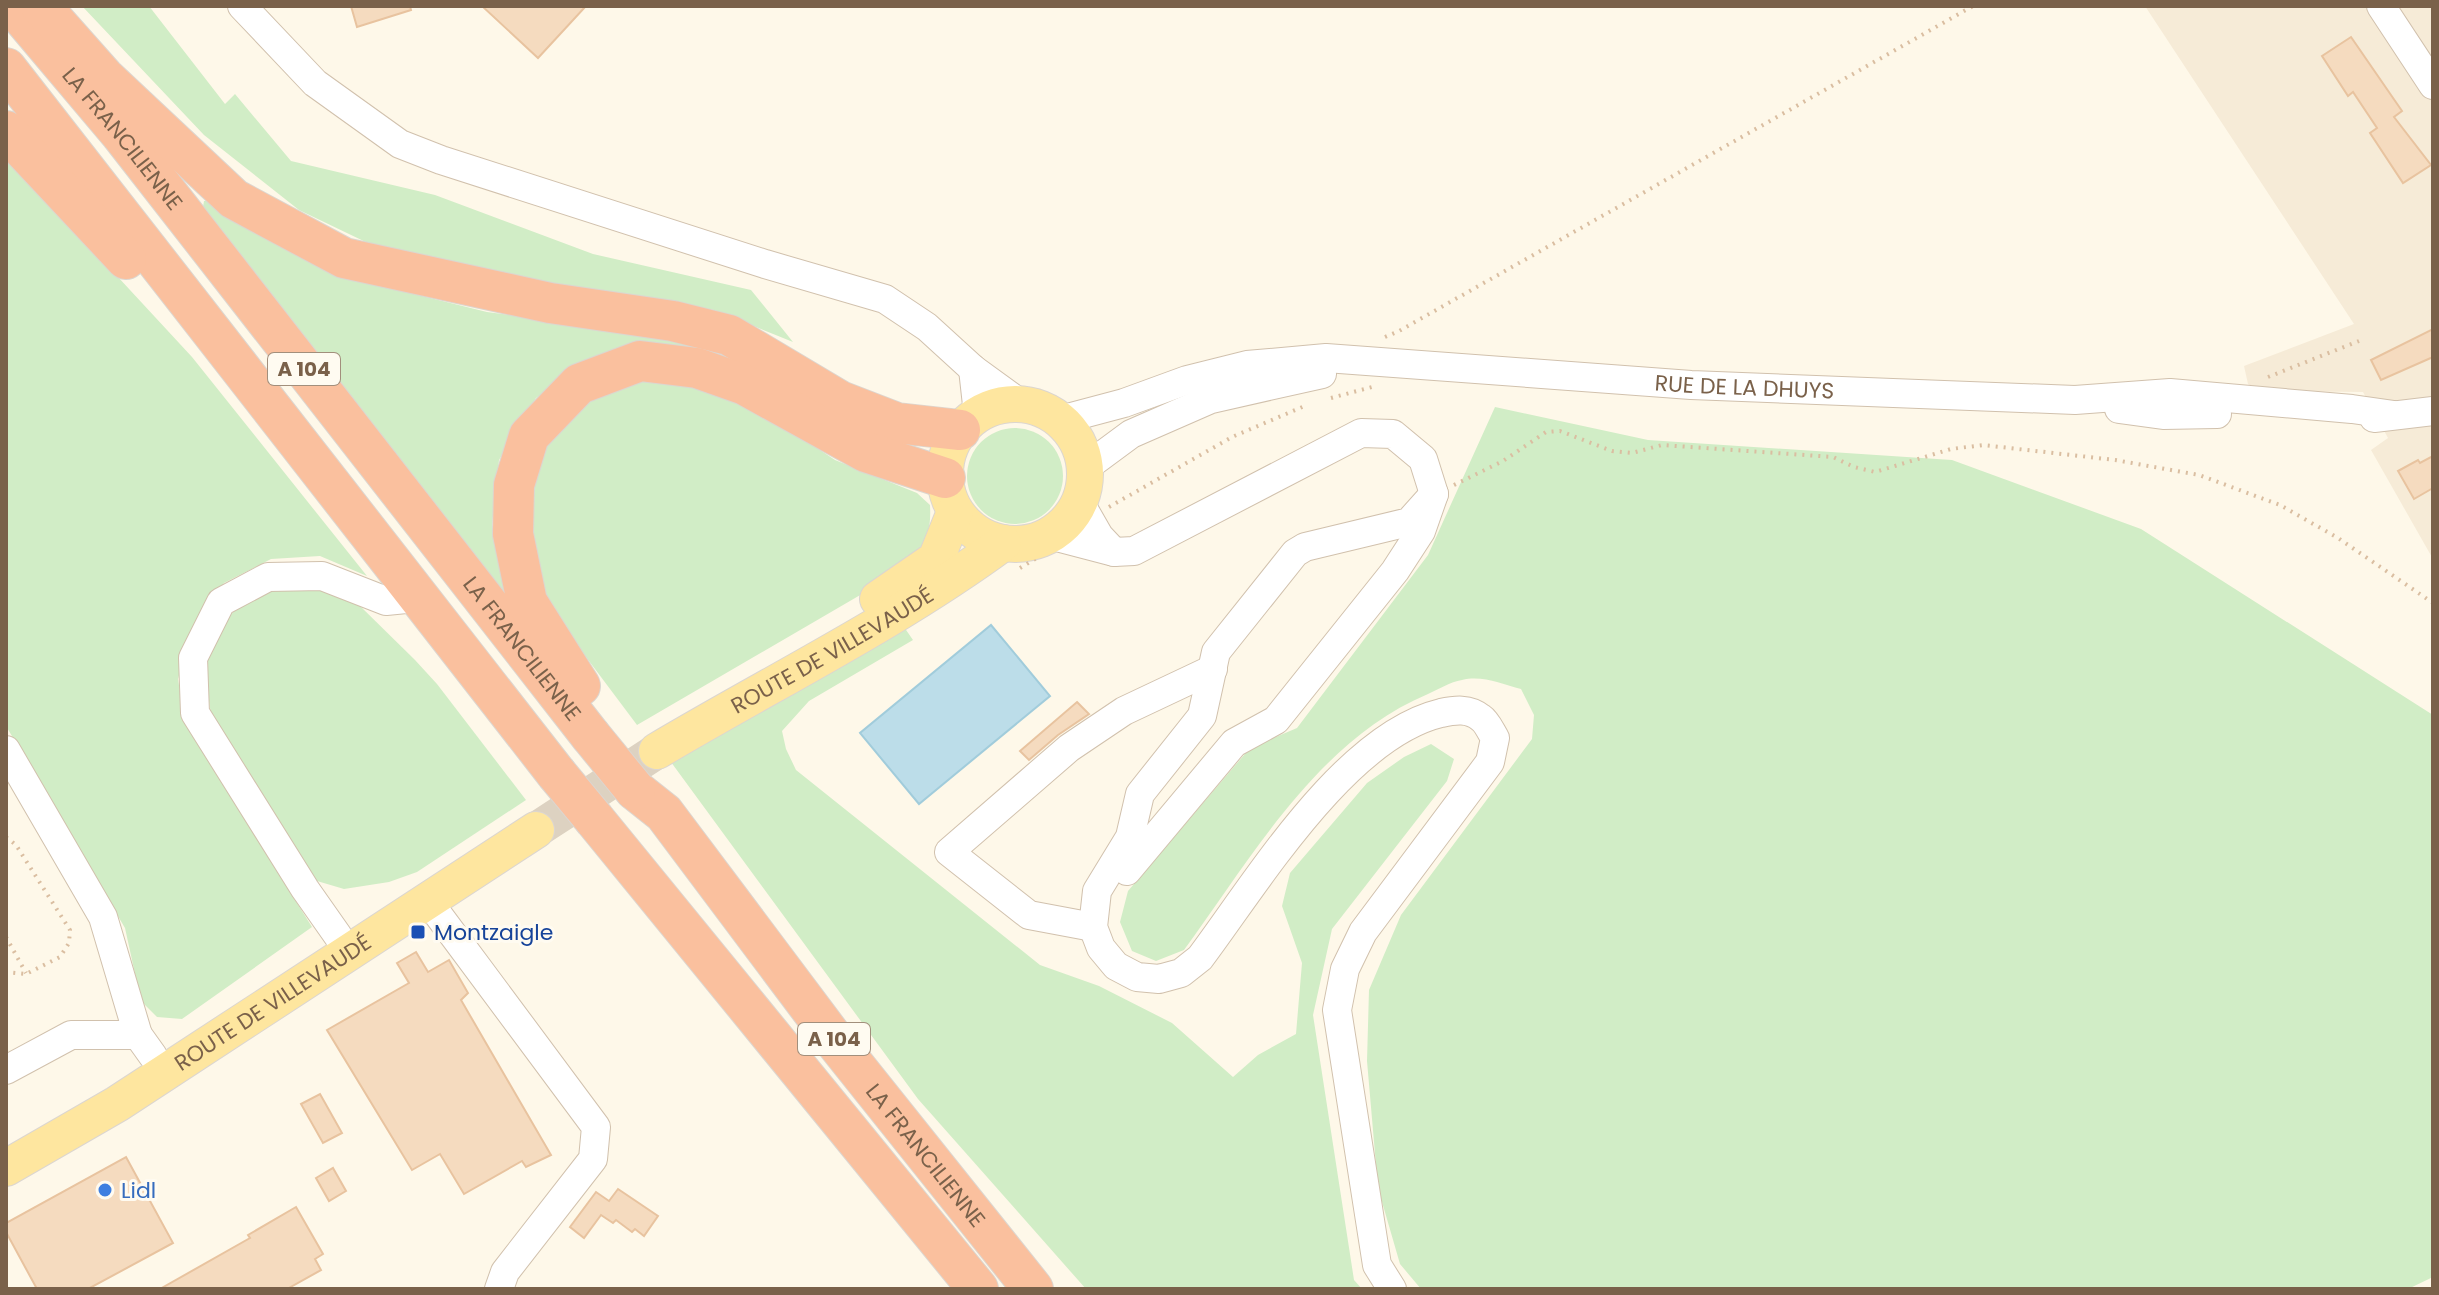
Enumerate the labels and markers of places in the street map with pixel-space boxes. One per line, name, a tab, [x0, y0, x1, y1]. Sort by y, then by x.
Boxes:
place label: Montzaigle	[434, 917, 553, 948]
marker: Montzaigle	[409, 923, 427, 941]
place label: Lidl	[121, 1175, 156, 1206]
marker: Lidl	[96, 1181, 114, 1199]

